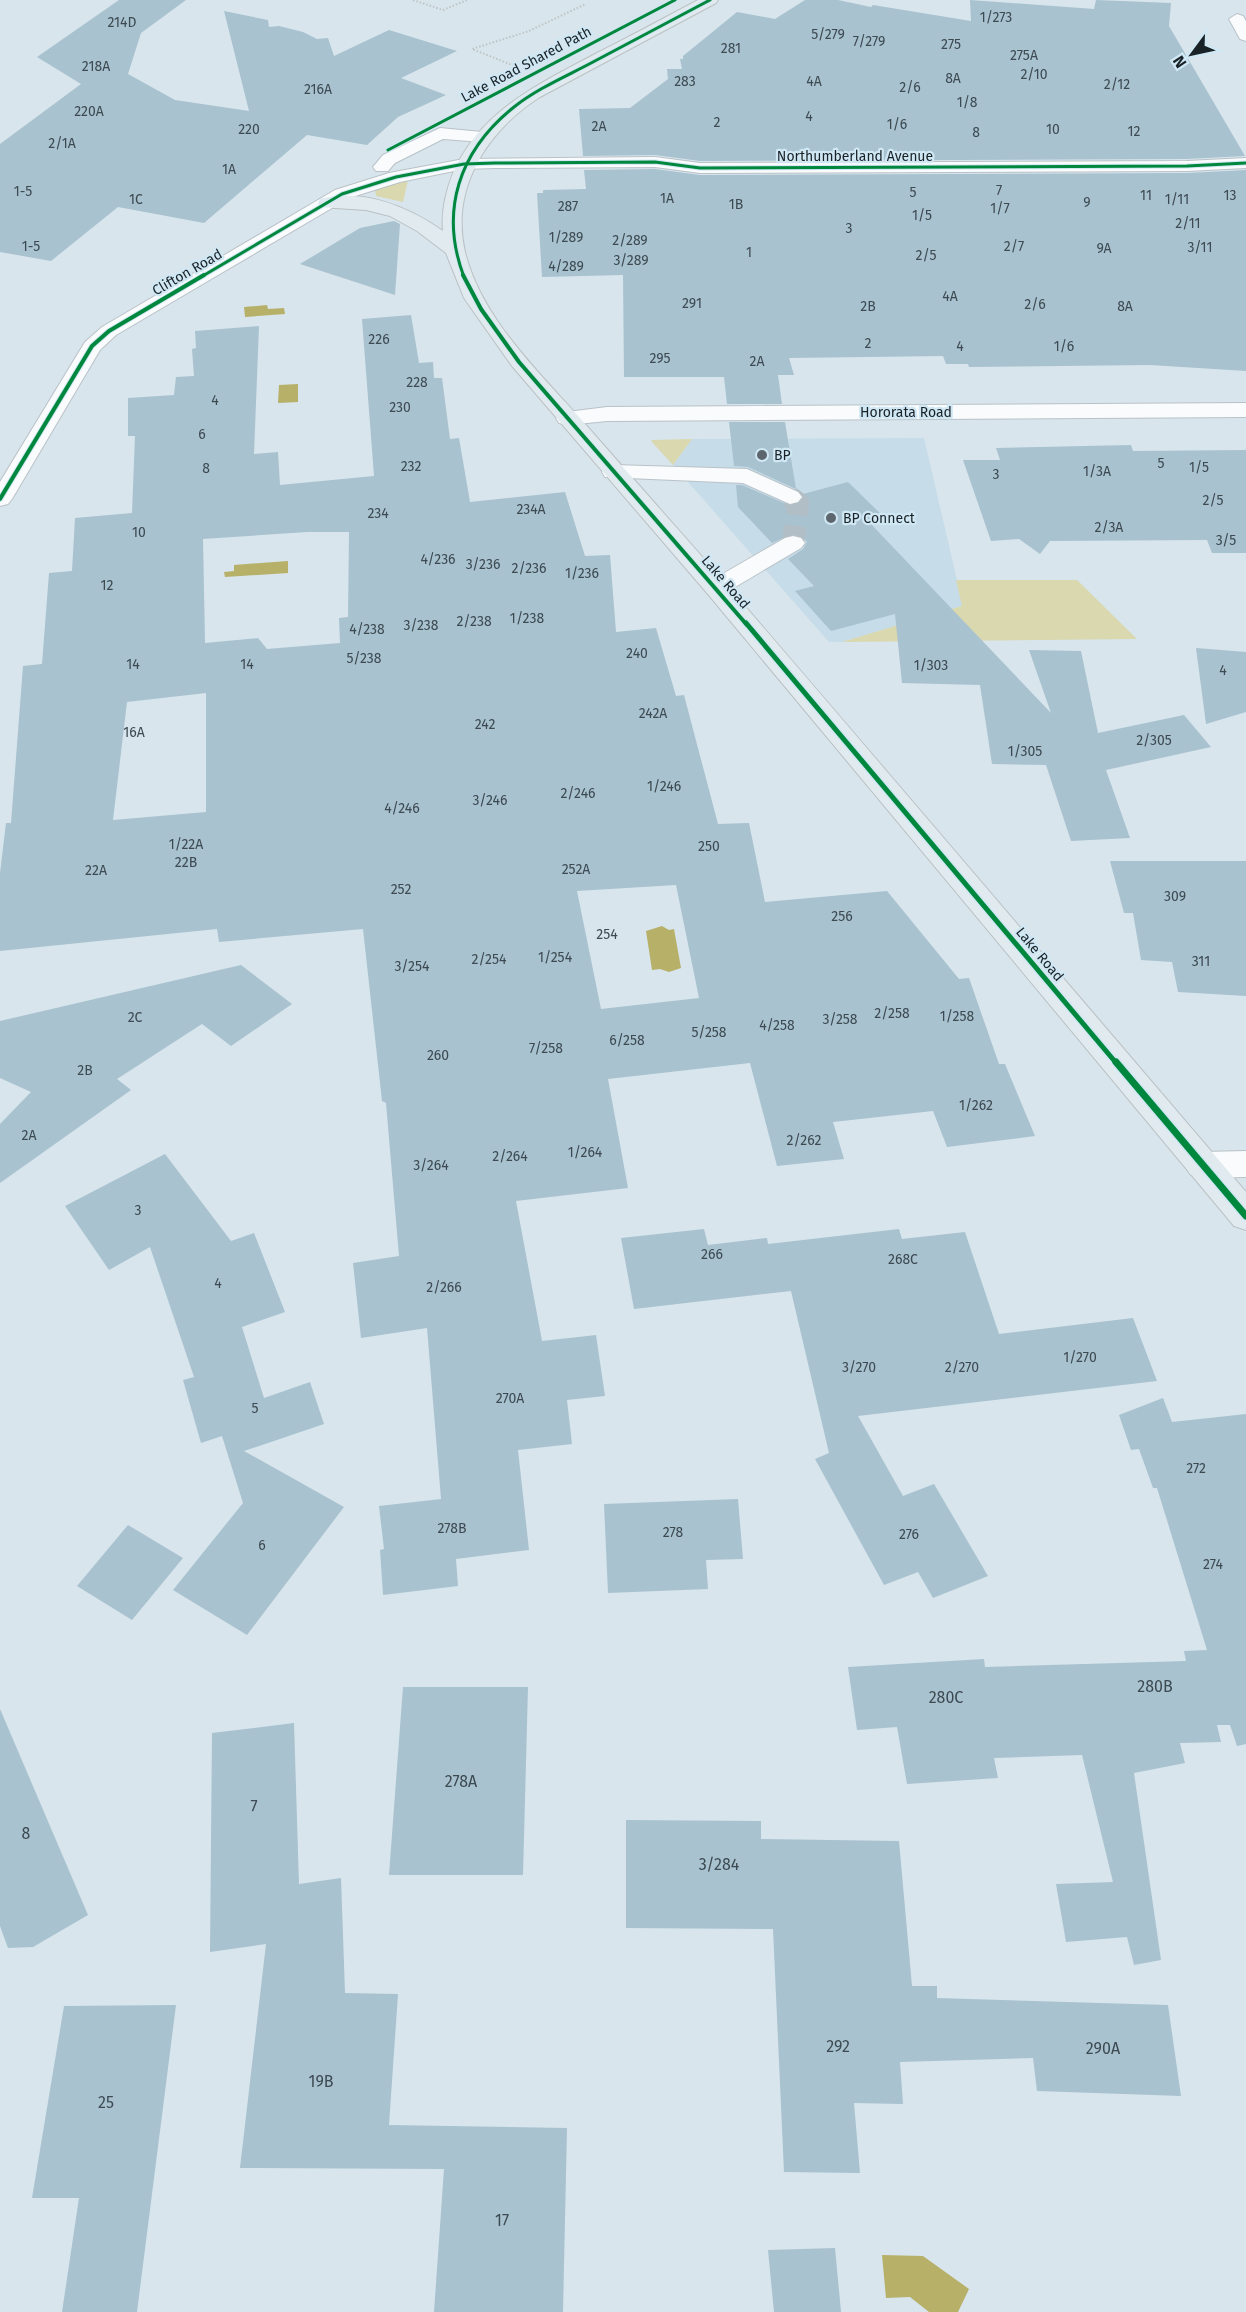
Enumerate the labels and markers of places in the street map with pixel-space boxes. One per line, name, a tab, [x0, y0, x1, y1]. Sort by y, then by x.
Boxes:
place label: BP	[774, 447, 791, 464]
marker: BP	[755, 448, 769, 462]
place label: BP Connect	[843, 510, 916, 527]
marker: BP Connect	[824, 511, 838, 525]

